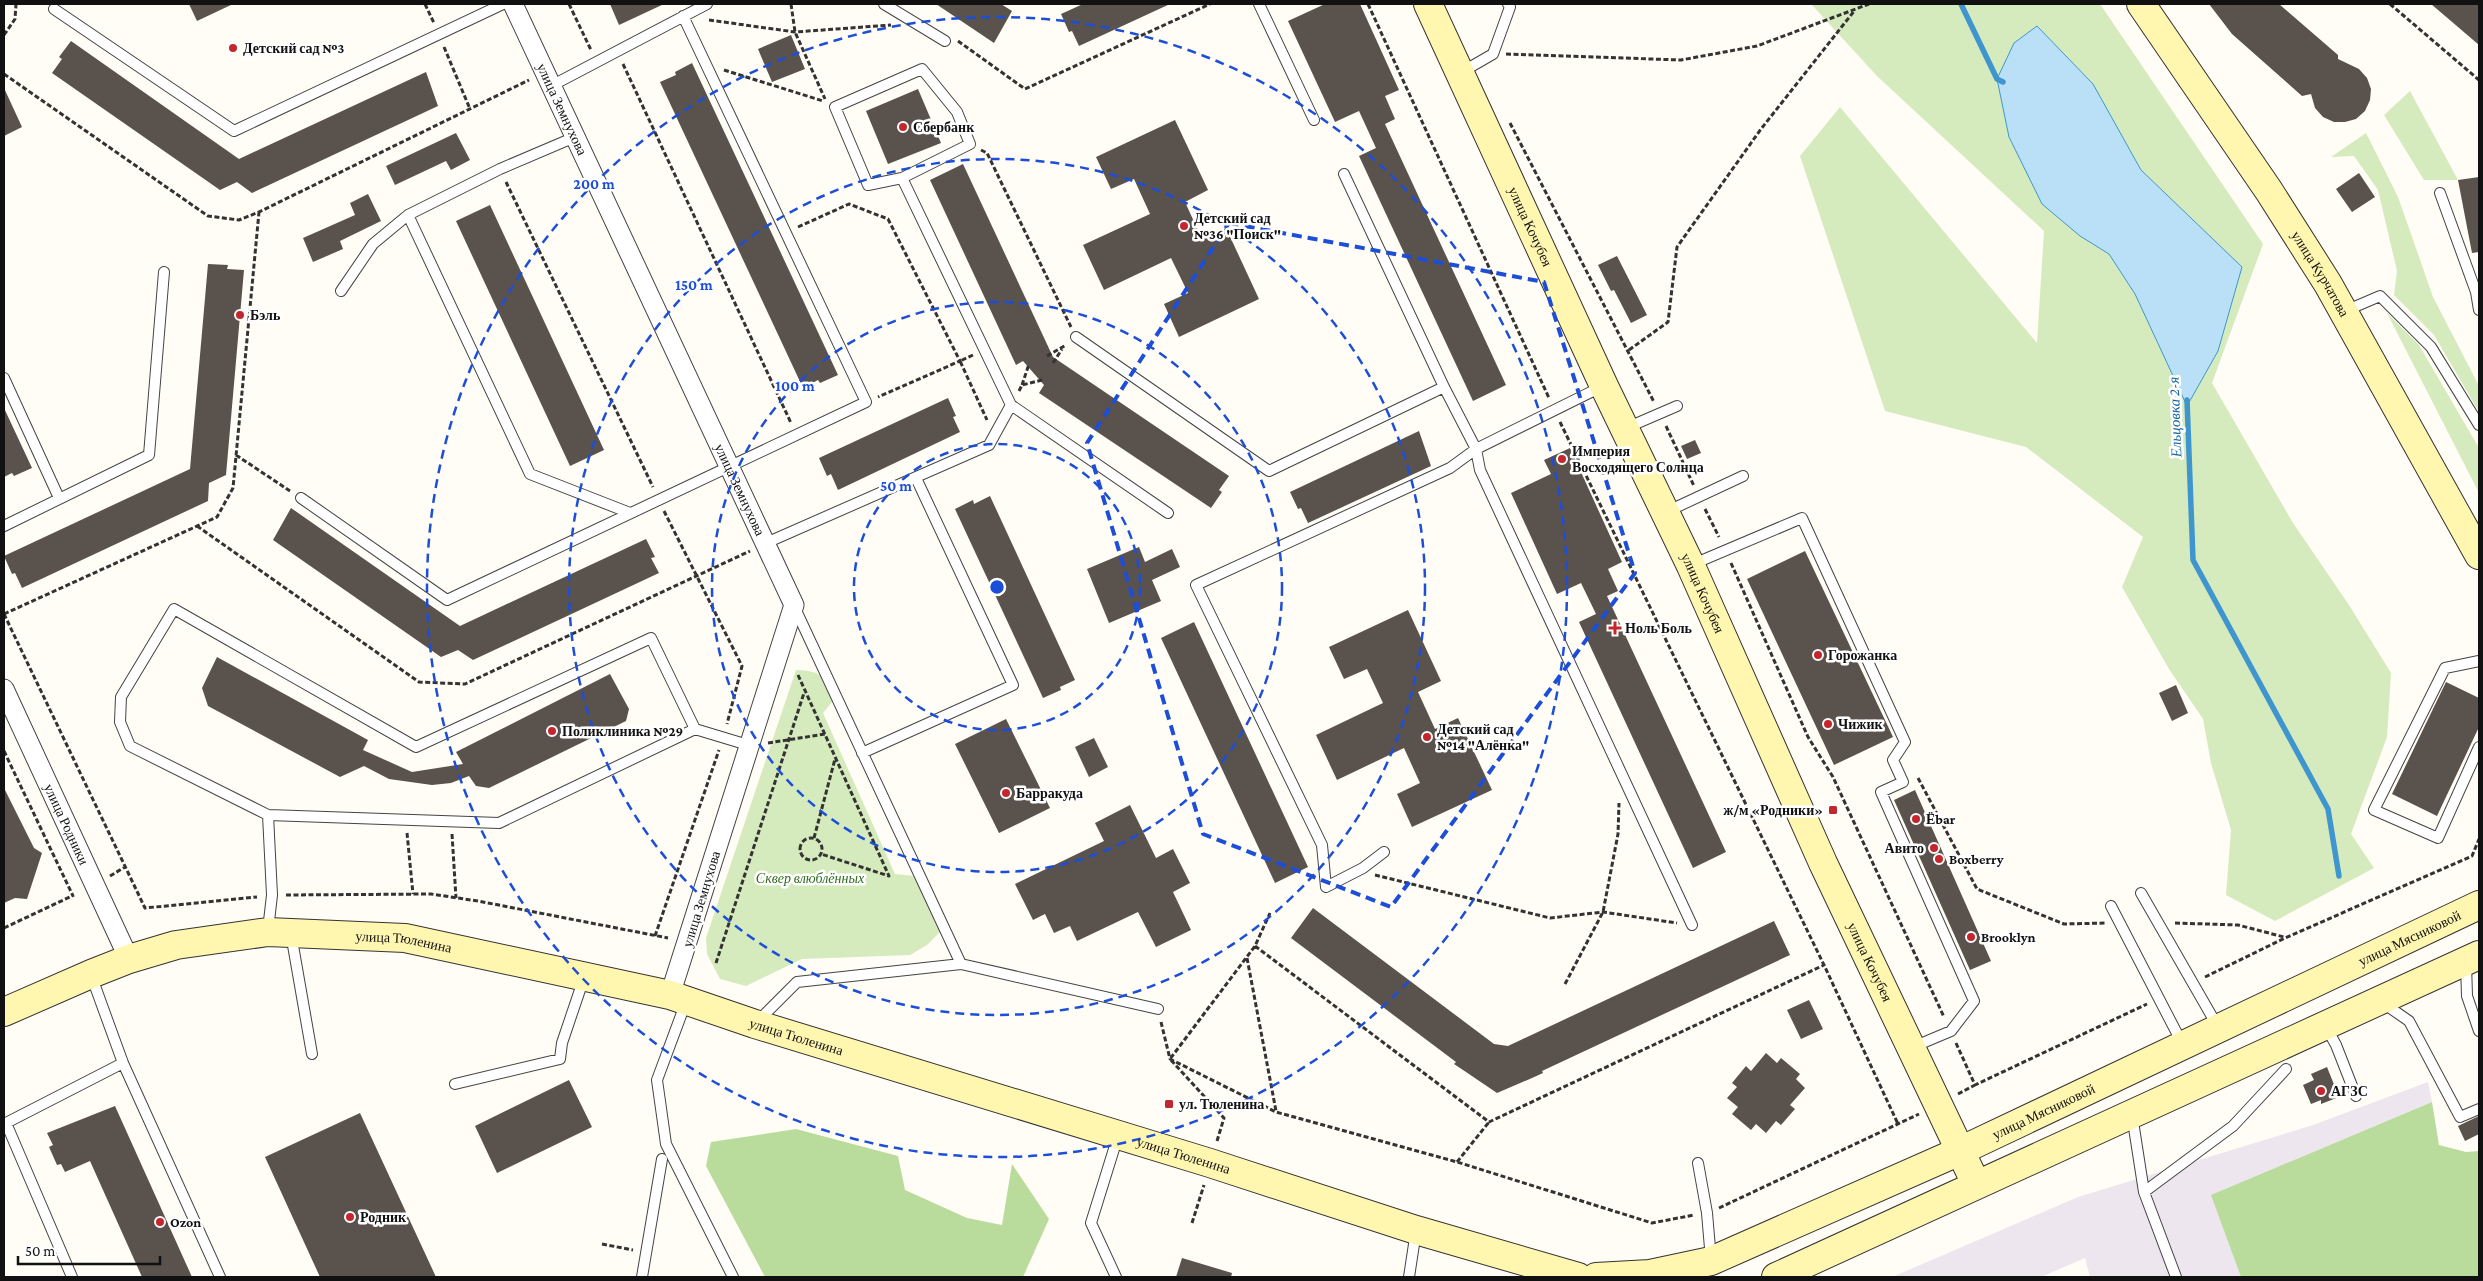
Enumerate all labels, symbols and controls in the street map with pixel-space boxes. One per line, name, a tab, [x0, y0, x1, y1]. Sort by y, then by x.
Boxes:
place label: Детский сад №3	[243, 40, 344, 56]
marker: Детский сад №3	[227, 42, 239, 54]
street label: улица Земнухова	[534, 60, 591, 158]
place label: Сбербанк	[913, 119, 975, 135]
marker: Сбербанк	[897, 121, 909, 133]
text: 200 m	[573, 176, 615, 192]
street label: улица Кочубея	[1505, 184, 1556, 269]
place label: Детский сад №36 "Поиск"	[1194, 210, 1281, 242]
marker: Детский сад №36 "Поиск"	[1178, 220, 1190, 232]
street label: улица Курчатова	[2288, 228, 2353, 320]
text: 150 m	[675, 277, 713, 293]
place label: Бэль	[250, 307, 281, 323]
marker: Бэль	[234, 309, 246, 321]
water label: Ельцовка 2-я	[2166, 376, 2184, 459]
text: 100 m	[775, 378, 815, 394]
street label: улица Земнухова	[712, 441, 769, 539]
place label: Империя Восходящего Солнца	[1572, 443, 1704, 475]
marker: Империя Восходящего Солнца	[1556, 453, 1568, 465]
text: 50 m	[880, 478, 912, 494]
street label: улица Кочубея	[1678, 550, 1728, 636]
centre of rings	[988, 578, 1006, 596]
place label: Ноль Боль	[1625, 620, 1693, 636]
marker: Ноль Боль	[1609, 622, 1621, 634]
place label: Горожанка	[1828, 647, 1897, 663]
marker: Горожанка	[1812, 649, 1824, 661]
place label: Чижик	[1838, 716, 1884, 732]
marker: Чижик	[1822, 718, 1834, 730]
place label: Детский сад №14 "Алёнка"	[1437, 721, 1529, 753]
place label: Поликлиника №29	[562, 723, 683, 739]
marker: Поликлиника №29	[546, 725, 558, 737]
marker: Детский сад №14 "Алёнка"	[1421, 731, 1433, 743]
street label: улица Родники	[41, 781, 92, 868]
place label: Барракуда	[1016, 785, 1083, 801]
marker: Барракуда	[1000, 787, 1012, 799]
place label: ж/м «Родники»	[1723, 802, 1823, 818]
marker: ж/м «Родники»	[1827, 804, 1839, 816]
place label: Ёbar	[1926, 811, 1956, 827]
marker: Ёbar	[1910, 813, 1922, 825]
place label: Авито	[1885, 840, 1924, 856]
marker: Авито	[1928, 842, 1940, 854]
street label: улица Земнухова	[679, 848, 723, 949]
place label: Boxberry	[1949, 851, 2004, 867]
marker: Boxberry	[1933, 853, 1945, 865]
park label: Сквер влюблённых	[756, 870, 865, 886]
street label: улица Мясниковой	[2356, 907, 2464, 969]
street label: улица Кочубея	[1844, 920, 1896, 1005]
street label: улица Тюленина	[355, 928, 454, 956]
place label: Brooklyn	[1981, 929, 2036, 945]
marker: Brooklyn	[1965, 931, 1977, 943]
street label: улица Тюленина	[747, 1015, 846, 1059]
street label: улица Мясниковой	[1990, 1080, 2098, 1143]
place label: АГЗС	[2331, 1083, 2368, 1099]
marker: АГЗС	[2315, 1085, 2327, 1097]
place label: ул. Тюленина	[1179, 1096, 1264, 1112]
marker: ул. Тюленина	[1163, 1098, 1175, 1110]
street label: улица Тюленина	[1135, 1133, 1233, 1177]
place label: Родник	[360, 1209, 407, 1225]
marker: Родник	[344, 1211, 356, 1223]
place label: Ozon	[170, 1214, 201, 1230]
marker: Ozon	[154, 1216, 166, 1228]
scale bar	[18, 1234, 160, 1266]
text: 50 m	[25, 1243, 55, 1259]

